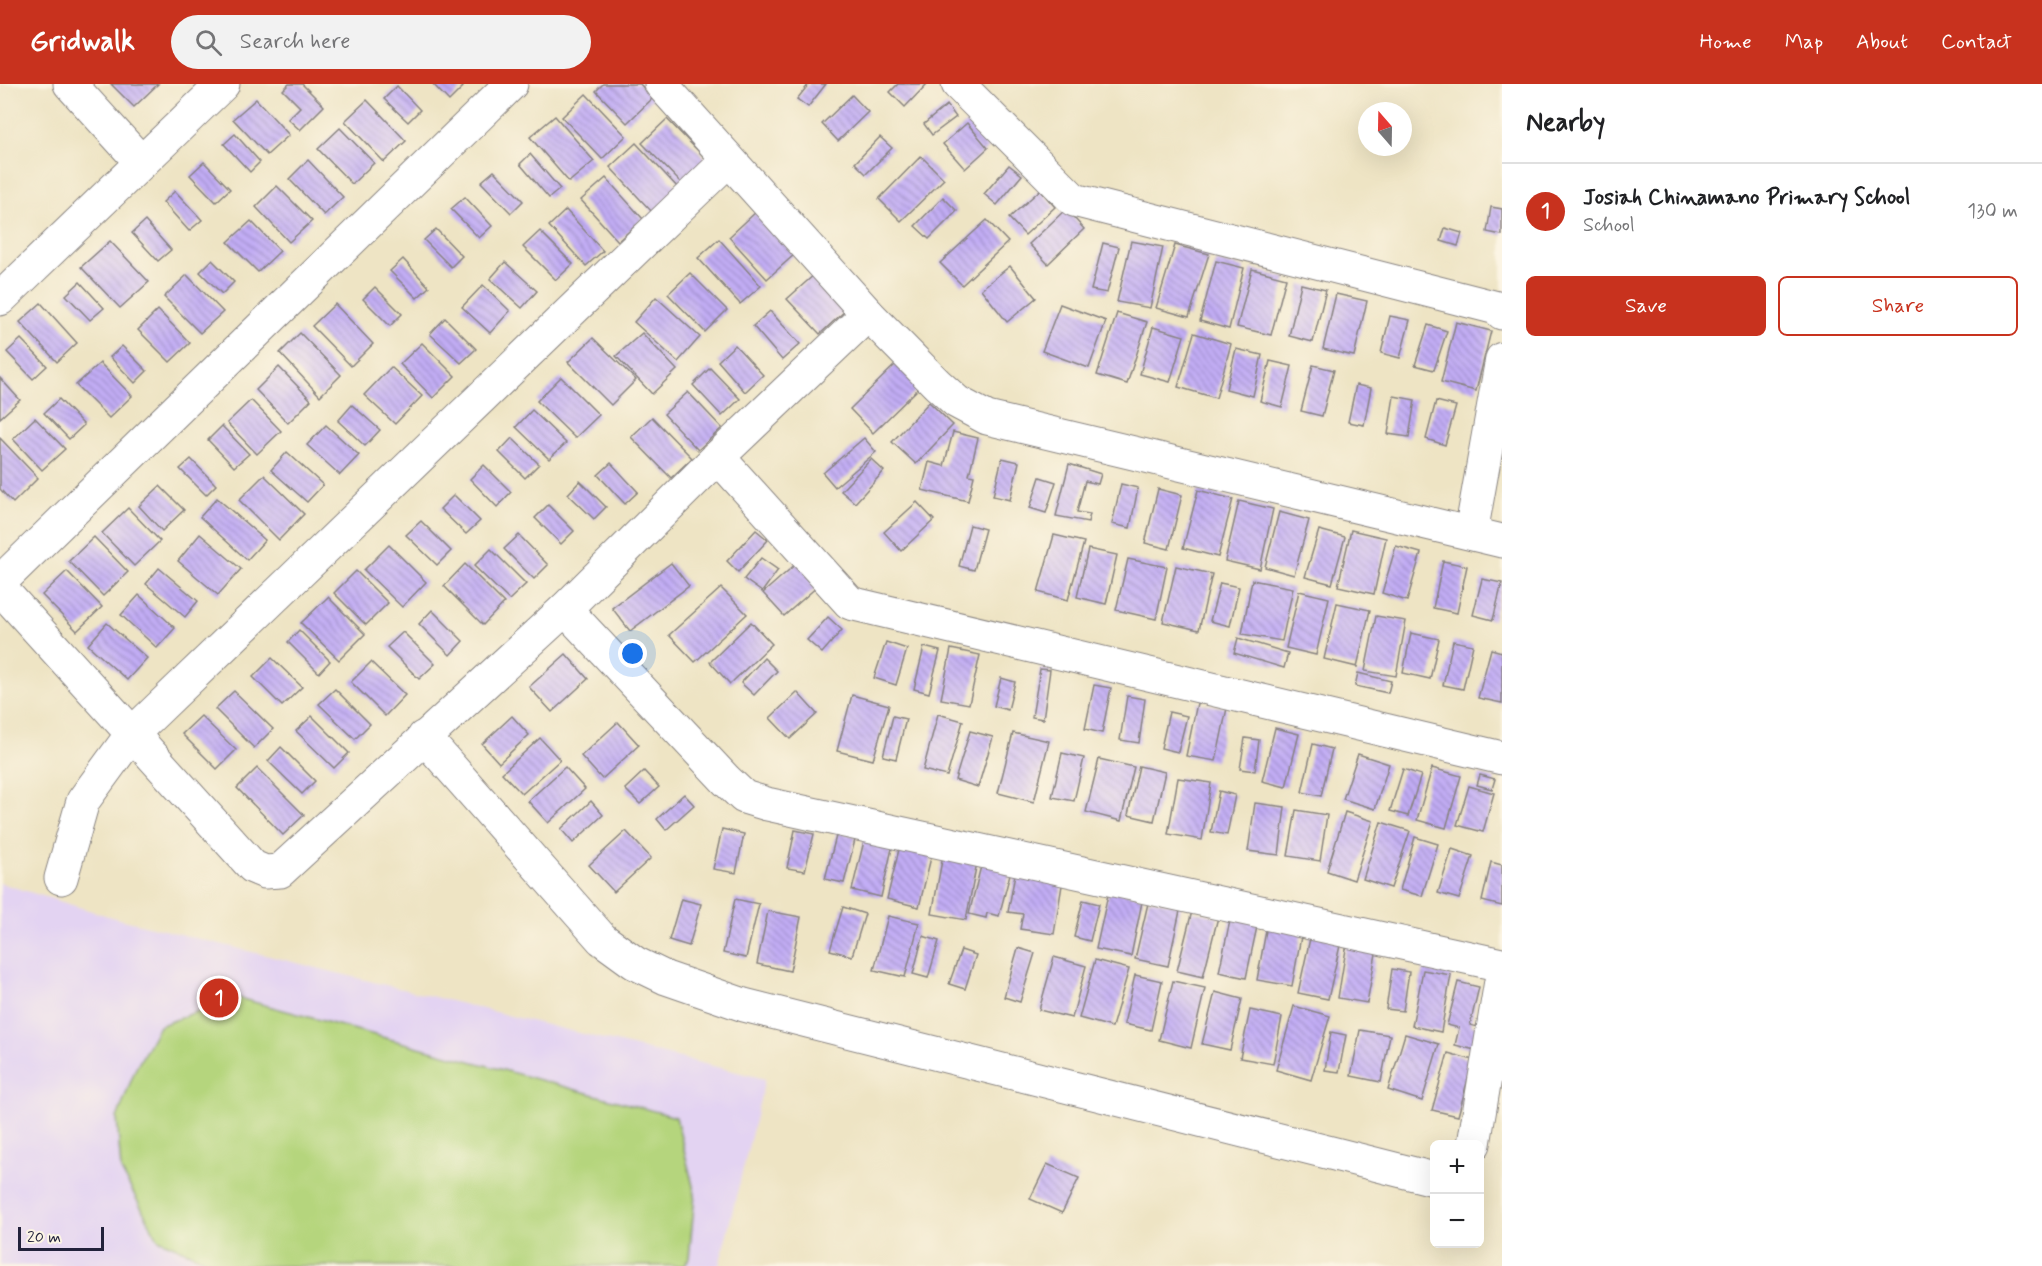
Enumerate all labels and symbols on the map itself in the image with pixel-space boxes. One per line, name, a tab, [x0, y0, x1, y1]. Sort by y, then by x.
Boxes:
north arrow	[1358, 102, 1412, 156]
your location	[618, 639, 647, 668]
pin: 1	[200, 976, 238, 1020]
scale bar	[18, 1224, 104, 1252]

